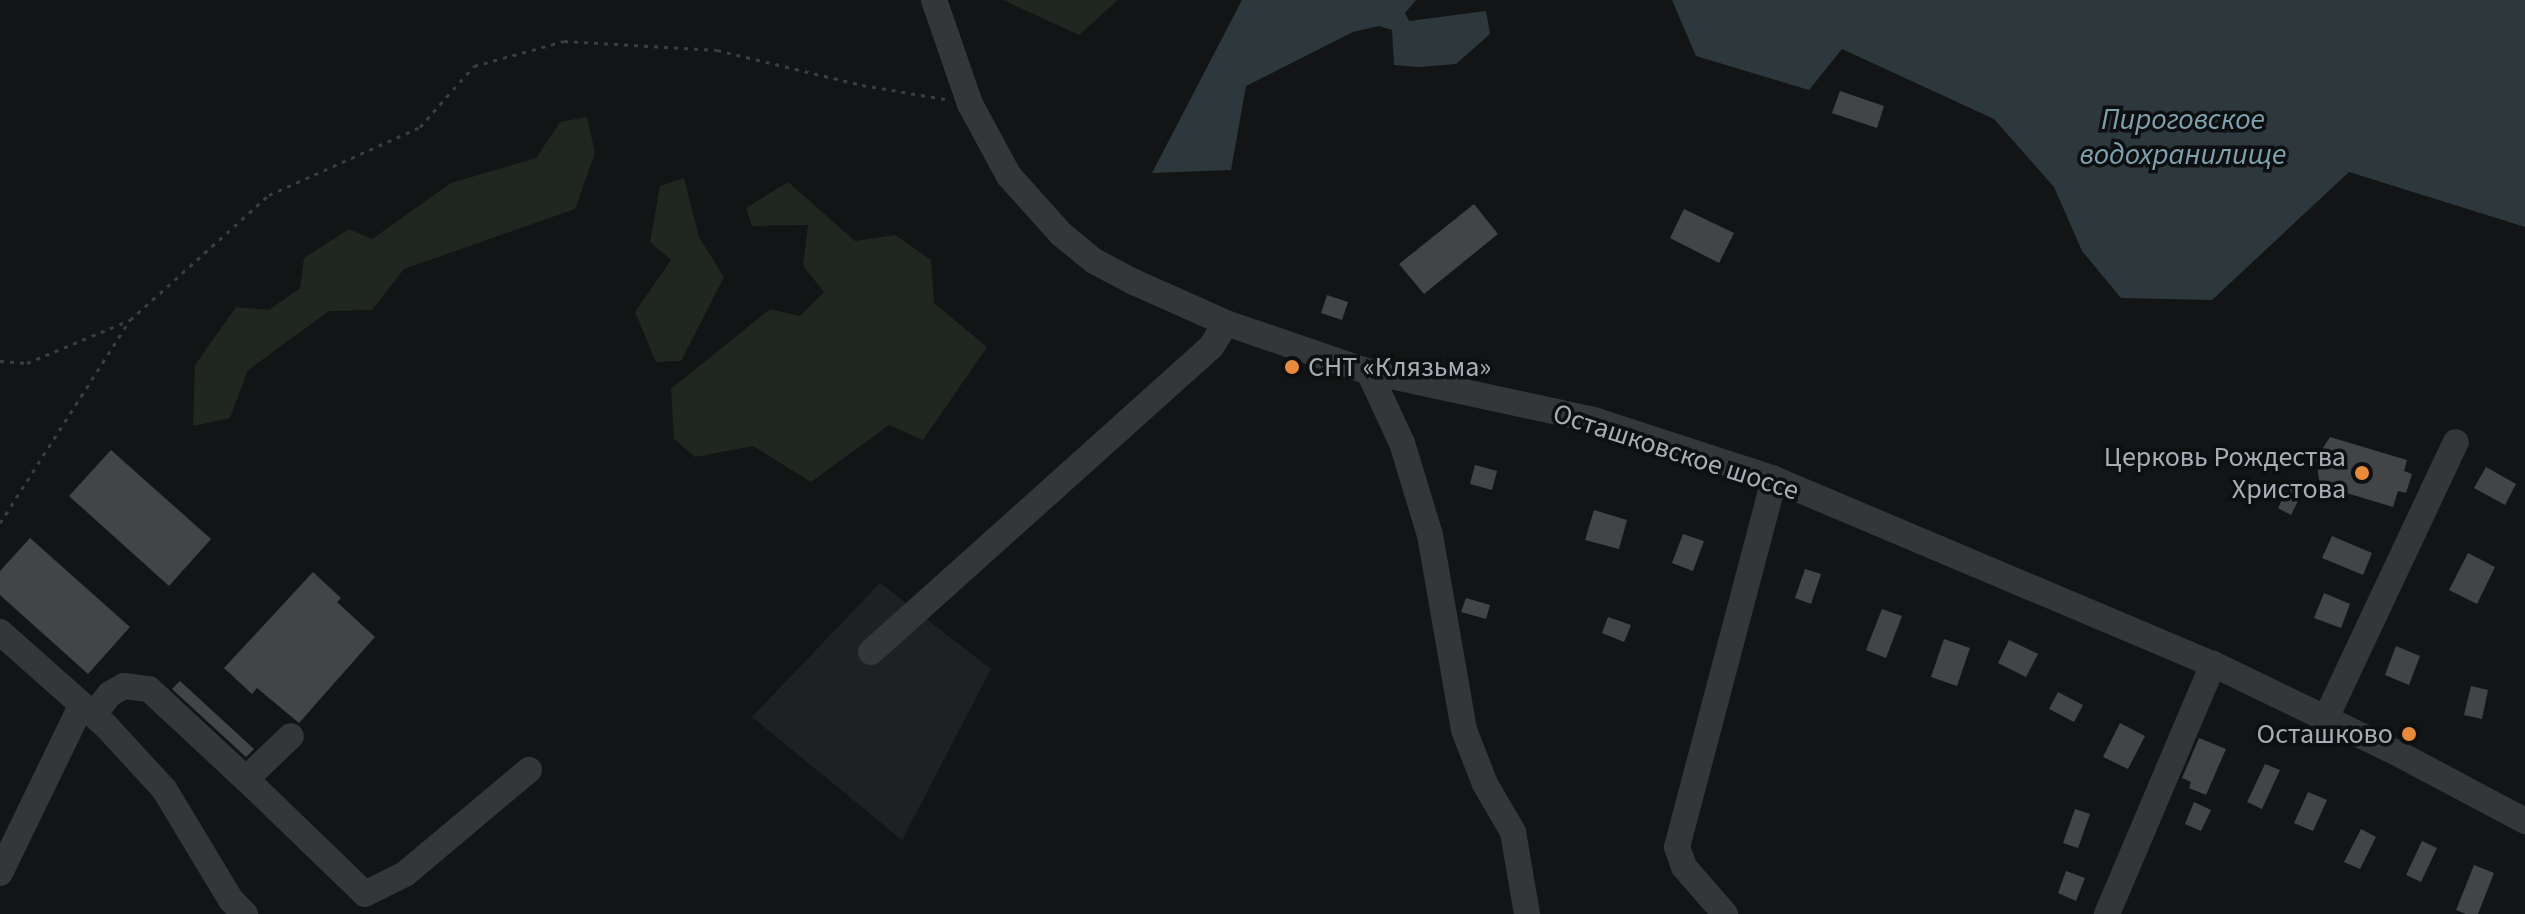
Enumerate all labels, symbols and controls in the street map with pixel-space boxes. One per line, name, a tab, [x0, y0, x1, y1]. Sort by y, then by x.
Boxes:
water label: Пироговское водохранилище	[2080, 102, 2286, 172]
place label: СНТ «Клязьма»	[1308, 350, 1491, 384]
marker: СНТ «Клязьма»	[1283, 358, 1301, 376]
street label: Осташковское шоссе	[1549, 396, 1803, 508]
place label: Церковь Рождества Христова	[2104, 440, 2346, 506]
marker: Церковь Рождества Христова	[2353, 464, 2371, 482]
place label: Осташково	[2257, 717, 2393, 751]
marker: Осташково	[2400, 725, 2418, 743]

